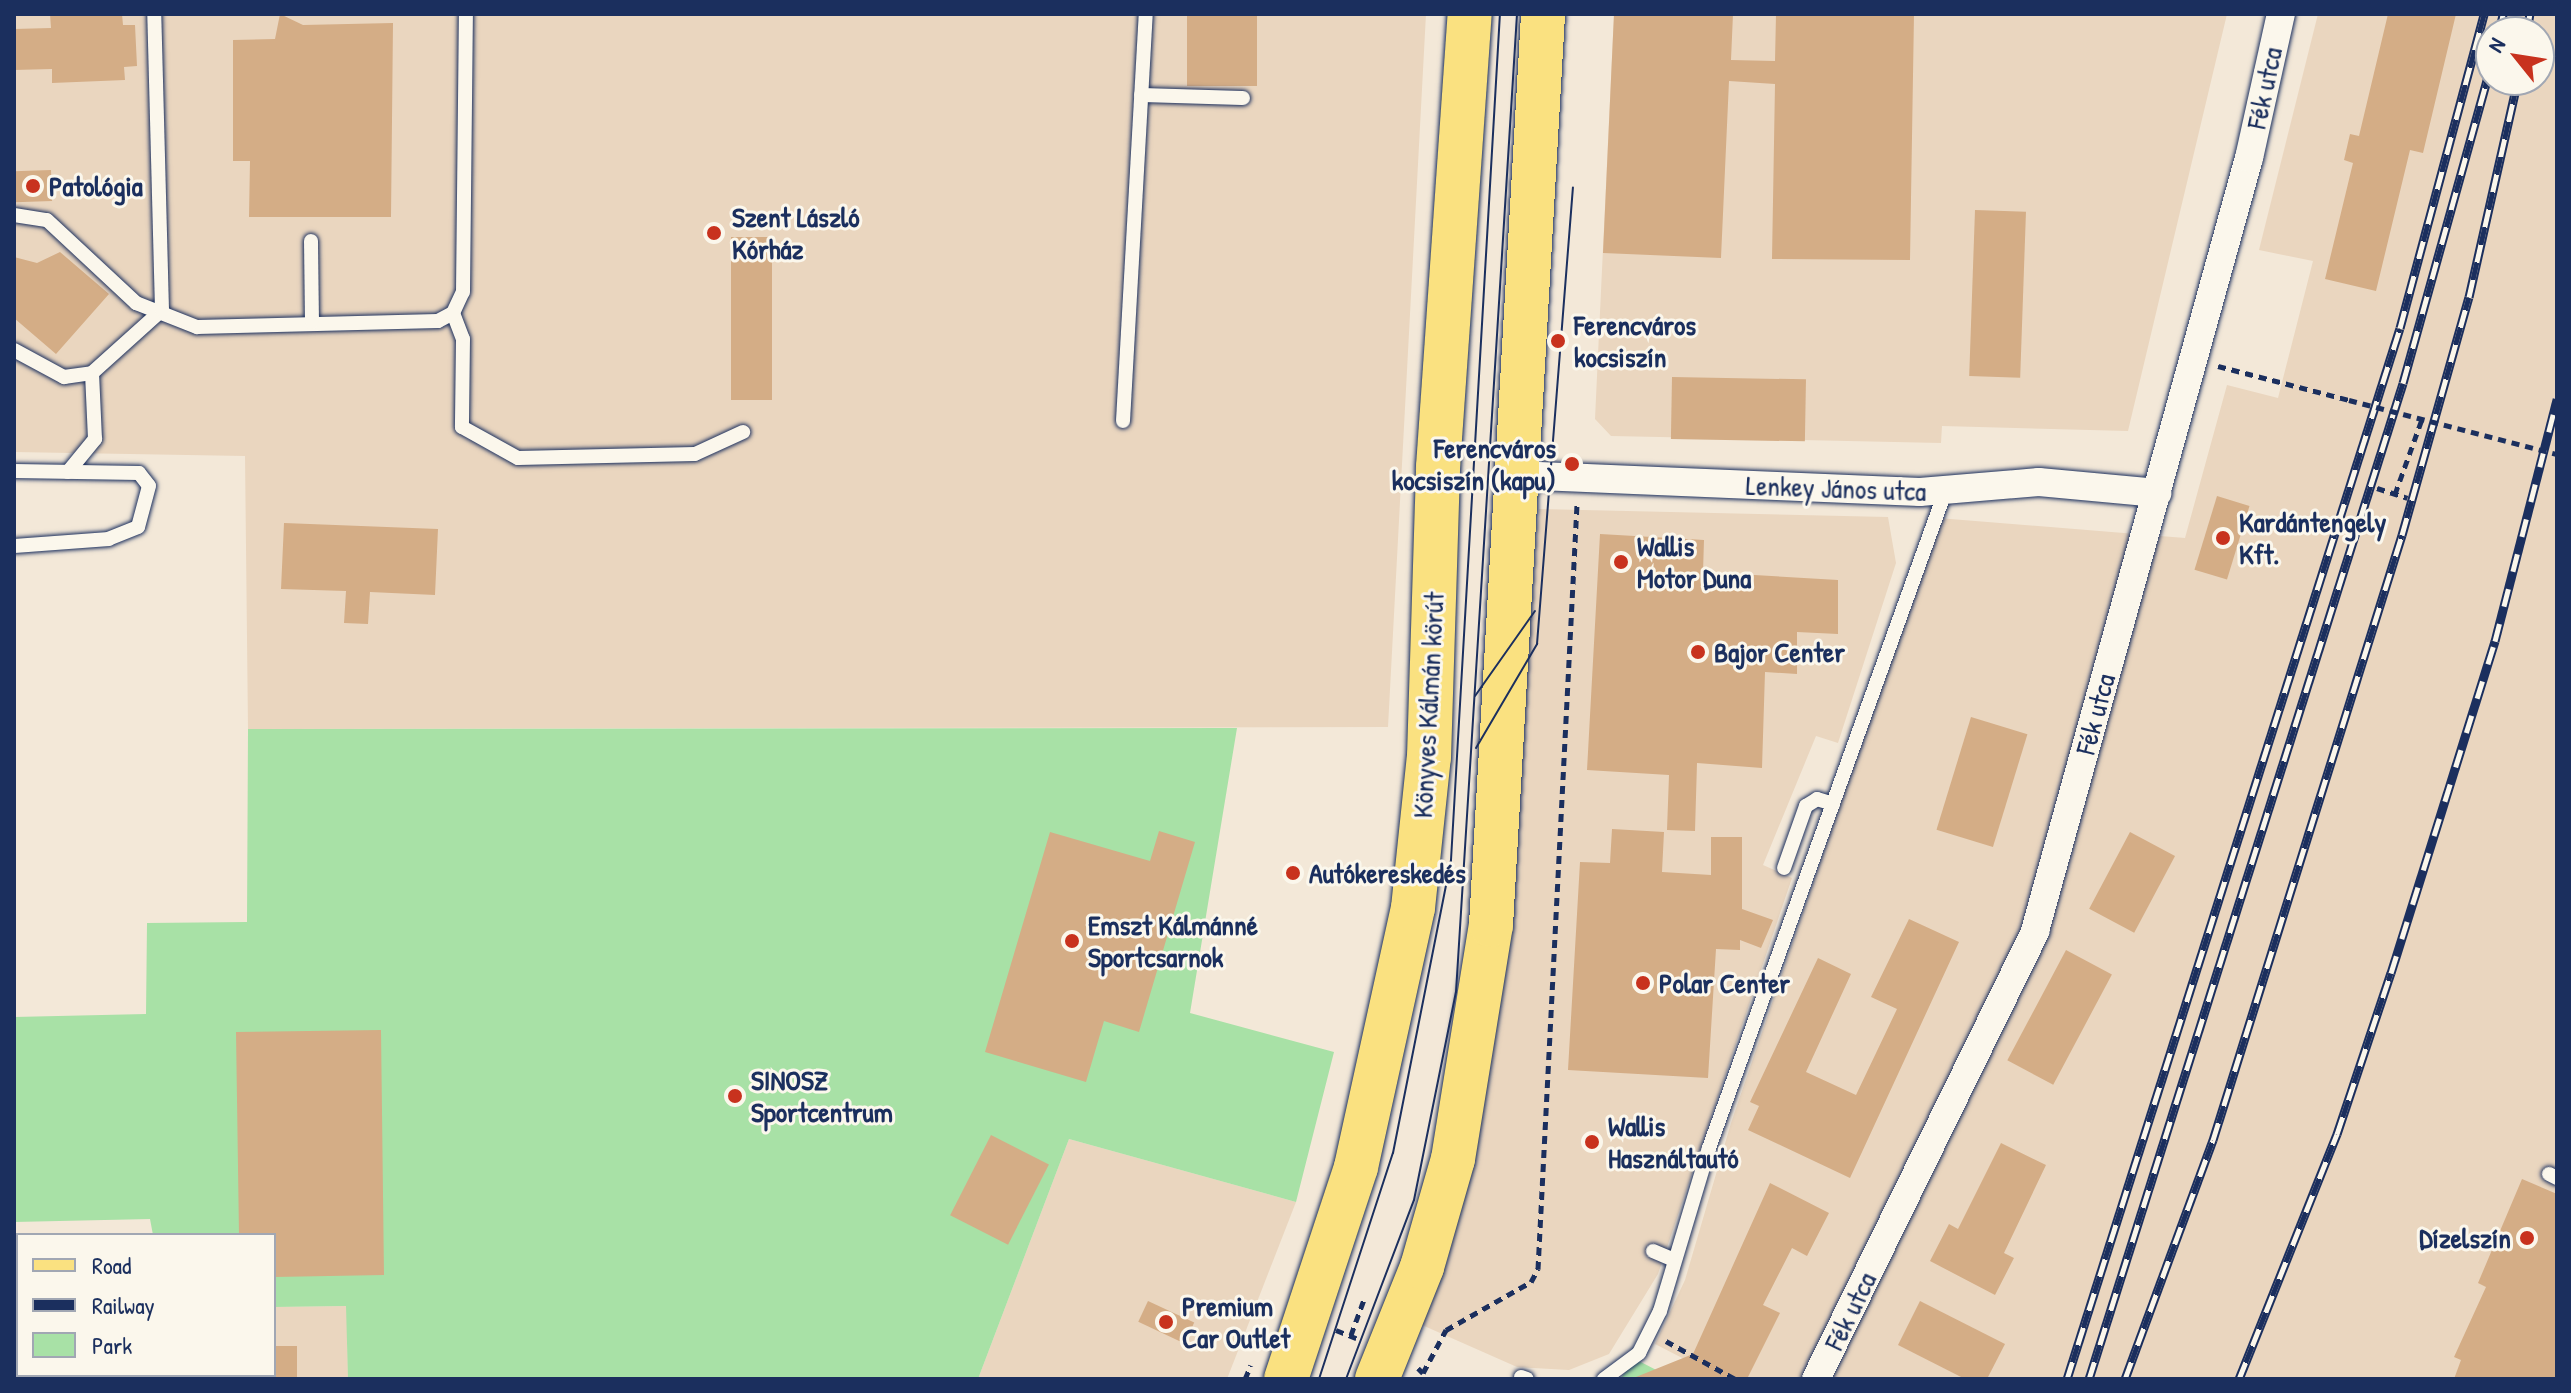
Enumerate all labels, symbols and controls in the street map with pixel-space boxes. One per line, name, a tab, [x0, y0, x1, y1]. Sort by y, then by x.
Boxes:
north arrow	[2475, 16, 2555, 96]
text: N	[2480, 32, 2512, 58]
street label: Fék utca	[2239, 44, 2289, 132]
place label: Patológia	[49, 169, 143, 203]
marker: Patológia	[24, 177, 42, 195]
place label: Szent László Kórház	[732, 200, 860, 266]
marker: Szent László Kórház	[703, 222, 725, 244]
place label: Ferencváros kocsiszín	[1574, 308, 1696, 374]
marker: Ferencváros kocsiszín	[1549, 332, 1567, 350]
place label: Ferencváros kocsiszín (kapu)	[1392, 431, 1556, 497]
marker: Ferencváros kocsiszín (kapu)	[1563, 455, 1581, 473]
street label: Lenkey János utca	[1745, 468, 1927, 508]
place label: Kardántengely Kft.	[2239, 505, 2386, 571]
place label: Wallis Motor Duna	[1637, 529, 1751, 595]
marker: Kardántengely Kft.	[2214, 529, 2232, 547]
marker: Wallis Motor Duna	[1612, 553, 1630, 571]
street label: Könyves Kálmán körút	[1405, 591, 1451, 819]
place label: Bajor Center	[1714, 635, 1845, 669]
marker: Bajor Center	[1689, 643, 1707, 661]
street label: Fék utca	[2068, 670, 2122, 758]
place label: Autókereskedés	[1309, 856, 1466, 890]
marker: Autókereskedés	[1284, 864, 1302, 882]
place label: Emszt Kálmánné Sportcsarnok	[1088, 908, 1258, 974]
marker: Emszt Kálmánné Sportcsarnok	[1063, 932, 1081, 950]
place label: Polar Center	[1659, 966, 1790, 1000]
marker: Polar Center	[1634, 974, 1652, 992]
place label: SINOSZ Sportcentrum	[751, 1063, 893, 1129]
marker: SINOSZ Sportcentrum	[726, 1087, 744, 1105]
place label: Wallis Használtautó	[1608, 1109, 1739, 1175]
marker: Wallis Használtautó	[1583, 1133, 1601, 1151]
place label: Dízelszín	[2419, 1221, 2511, 1255]
marker: Dízelszín	[2518, 1229, 2536, 1247]
legend	[16, 1233, 276, 1377]
text: Road	[92, 1249, 131, 1281]
street label: Fék utca	[1817, 1267, 1883, 1355]
text: Railway	[92, 1289, 155, 1321]
place label: Premium Car Outlet	[1182, 1289, 1290, 1355]
marker: Premium Car Outlet	[1157, 1313, 1175, 1331]
text: Park	[92, 1329, 132, 1361]

